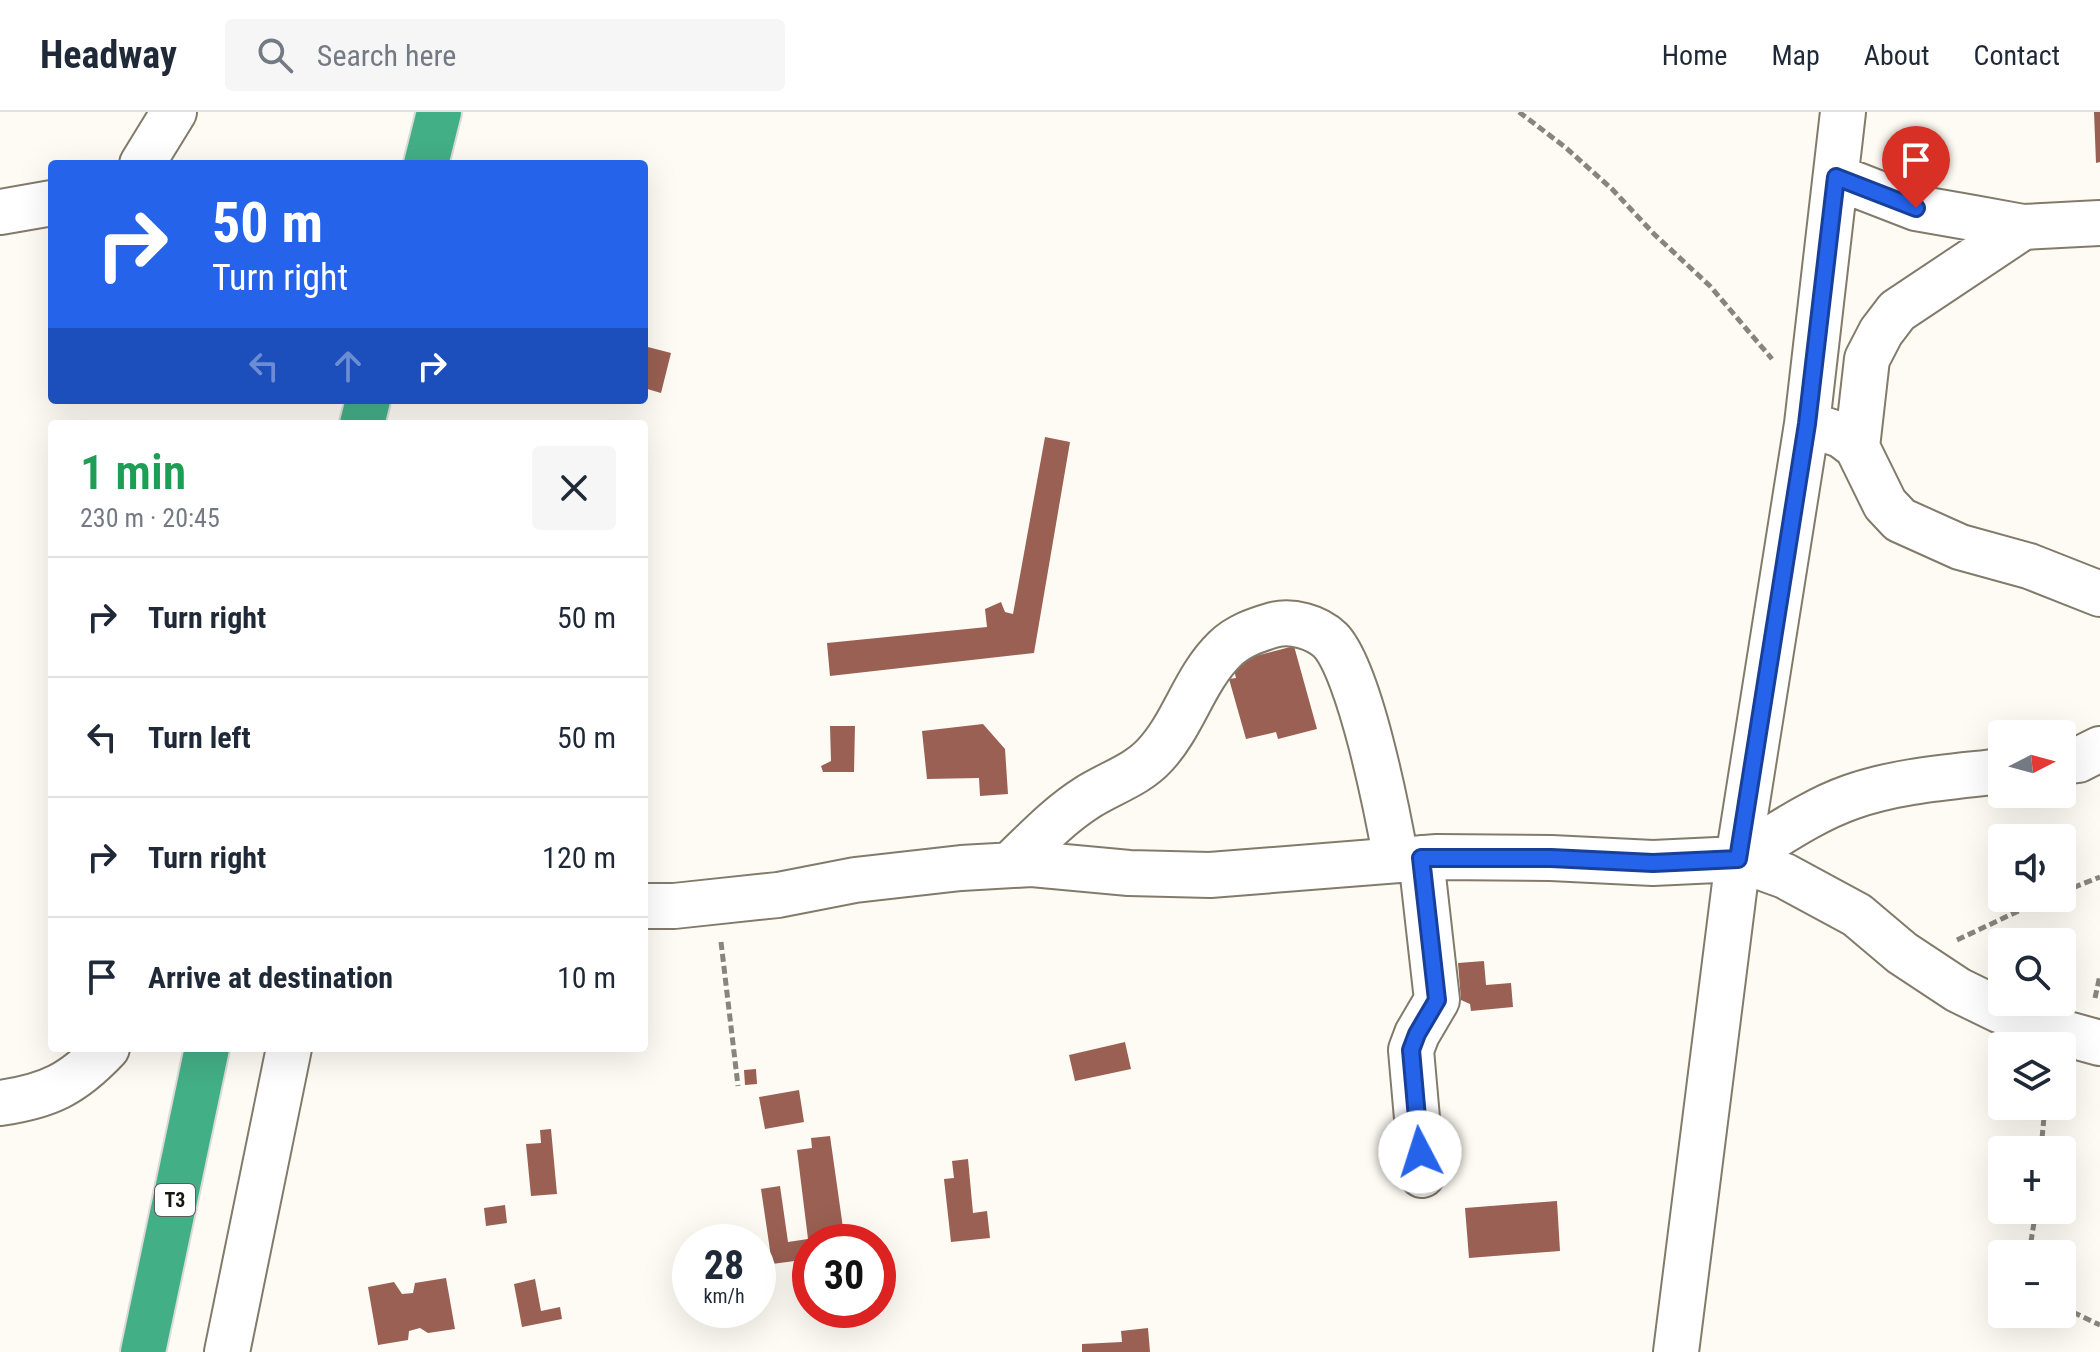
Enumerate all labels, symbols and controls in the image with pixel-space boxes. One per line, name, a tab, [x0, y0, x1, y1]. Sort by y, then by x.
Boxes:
search box	[225, 19, 785, 91]
text: Headway	[40, 33, 177, 77]
icon: search	[253, 33, 297, 77]
text: Search here	[317, 38, 456, 73]
text: Home	[1662, 39, 1727, 72]
text: Map	[1771, 39, 1820, 72]
text: About	[1864, 39, 1930, 72]
text: Contact	[1974, 39, 2060, 72]
pin	[1882, 126, 1950, 208]
icon: arrive	[1894, 138, 1938, 182]
text: 50 m	[212, 190, 323, 256]
icon: right	[80, 192, 184, 296]
text: Turn right	[212, 257, 348, 299]
icon: left	[242, 344, 286, 388]
icon: ahead	[326, 344, 370, 388]
icon: right	[410, 344, 454, 388]
text: 1 min	[80, 444, 186, 501]
button: close	[532, 446, 616, 530]
text: 230 m · 20:45	[80, 503, 220, 533]
icon: right	[80, 595, 124, 639]
text: Turn right	[148, 600, 266, 635]
text: 50 m	[557, 600, 616, 635]
icon: left	[80, 715, 124, 759]
text: Turn left	[148, 720, 251, 755]
text: 50 m	[557, 720, 616, 755]
north arrow	[1988, 720, 2076, 808]
map controls	[1988, 720, 2076, 1328]
button: sound	[1988, 824, 2076, 912]
icon: right	[80, 835, 124, 879]
text: Turn right	[148, 840, 266, 875]
text: 120 m	[542, 840, 616, 875]
button: search	[1988, 928, 2076, 1016]
icon: arrive	[80, 955, 124, 999]
text: Arrive at destination	[148, 960, 393, 995]
text: 10 m	[557, 960, 616, 995]
button: layers	[1988, 1032, 2076, 1120]
position arrow	[1378, 1110, 1462, 1194]
button: +	[1988, 1136, 2076, 1224]
road number: T3	[155, 1184, 195, 1216]
speed limit sign: 30	[792, 1224, 896, 1328]
button: −	[1988, 1240, 2076, 1328]
text: 28	[704, 1242, 744, 1289]
text: km/h	[703, 1284, 745, 1308]

